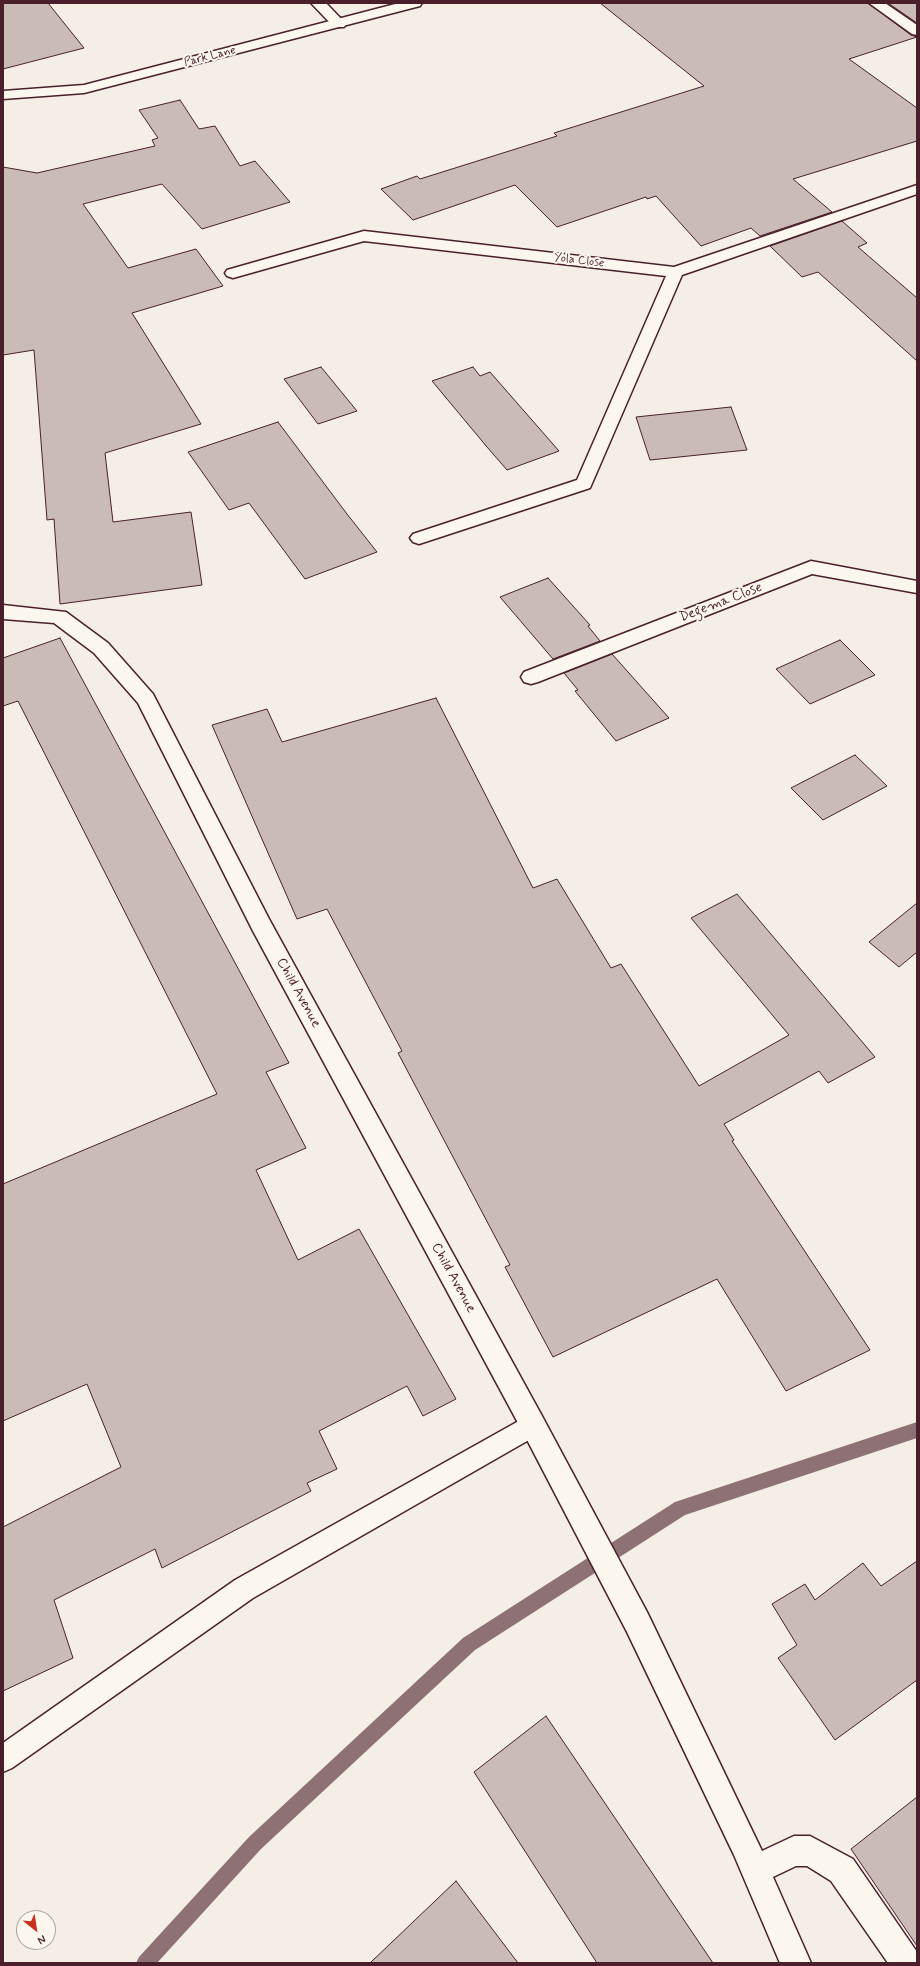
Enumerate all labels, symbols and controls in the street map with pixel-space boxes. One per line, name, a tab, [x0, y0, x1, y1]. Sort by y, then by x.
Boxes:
street label: Park Lane	[183, 44, 237, 70]
street label: Yola Close	[553, 251, 605, 271]
street label: Degema Close	[677, 580, 765, 626]
street label: Child Avenue	[272, 955, 324, 1031]
street label: Child Avenue	[427, 1240, 479, 1316]
north arrow	[16, 1910, 56, 1950]
text: N	[35, 1932, 48, 1947]

